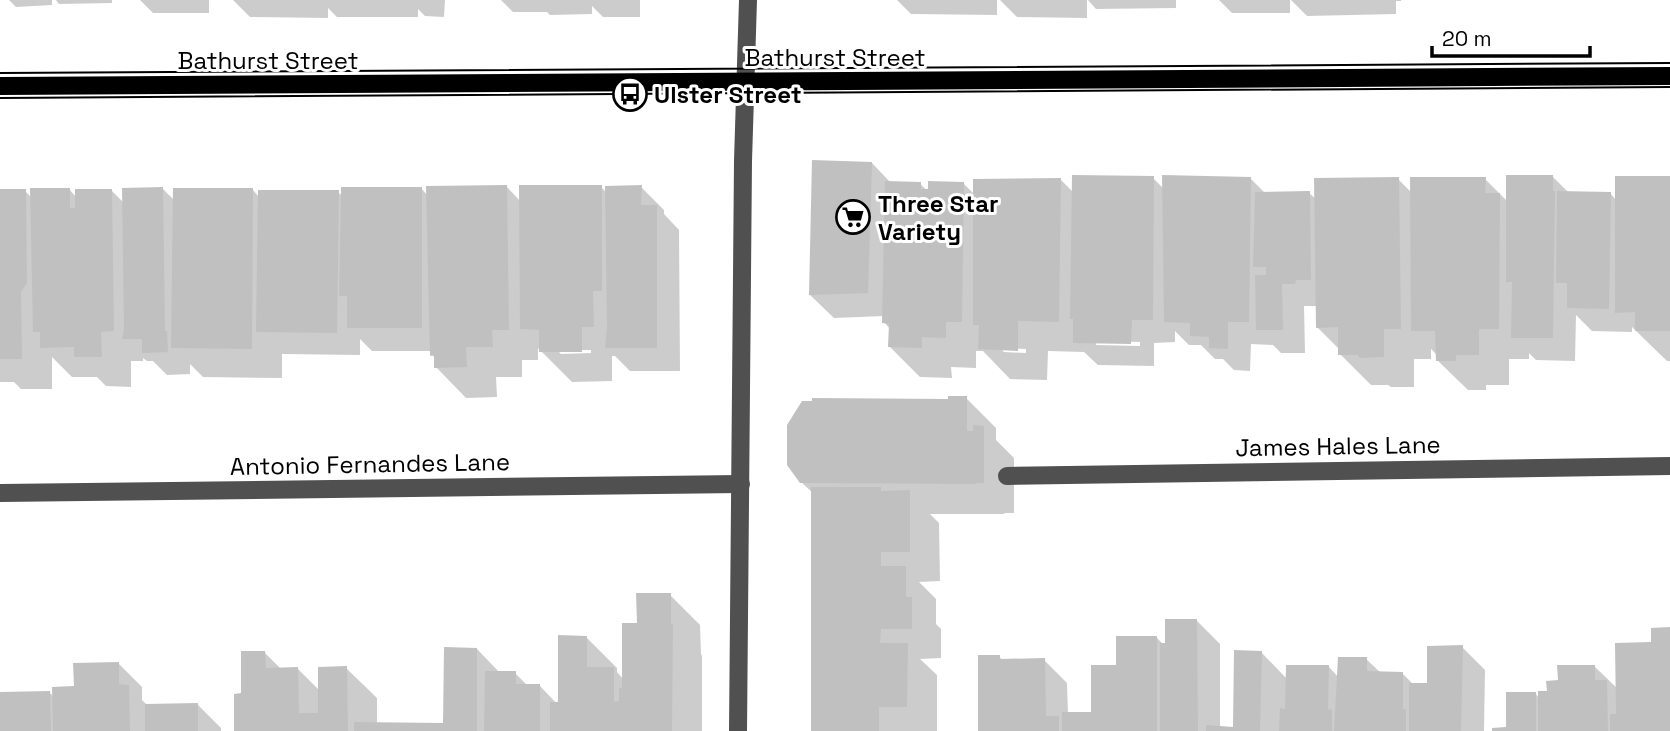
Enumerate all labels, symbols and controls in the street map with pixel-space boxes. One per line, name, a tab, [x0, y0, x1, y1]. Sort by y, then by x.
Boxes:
scale bar	[1432, 14, 1590, 58]
text: 20 m	[1442, 25, 1492, 52]
street label: Bathurst Street	[745, 42, 925, 73]
street label: Bathurst Street	[178, 45, 358, 76]
bus stop icon: Ulster Street	[611, 75, 649, 113]
place label: Ulster Street	[654, 79, 802, 110]
place label: Three Star Variety	[878, 188, 999, 247]
supermarket icon: Three Star Variety	[834, 198, 872, 236]
street label: James Hales Lane	[1235, 429, 1441, 463]
street label: Antonio Fernandes Lane	[230, 446, 510, 482]

